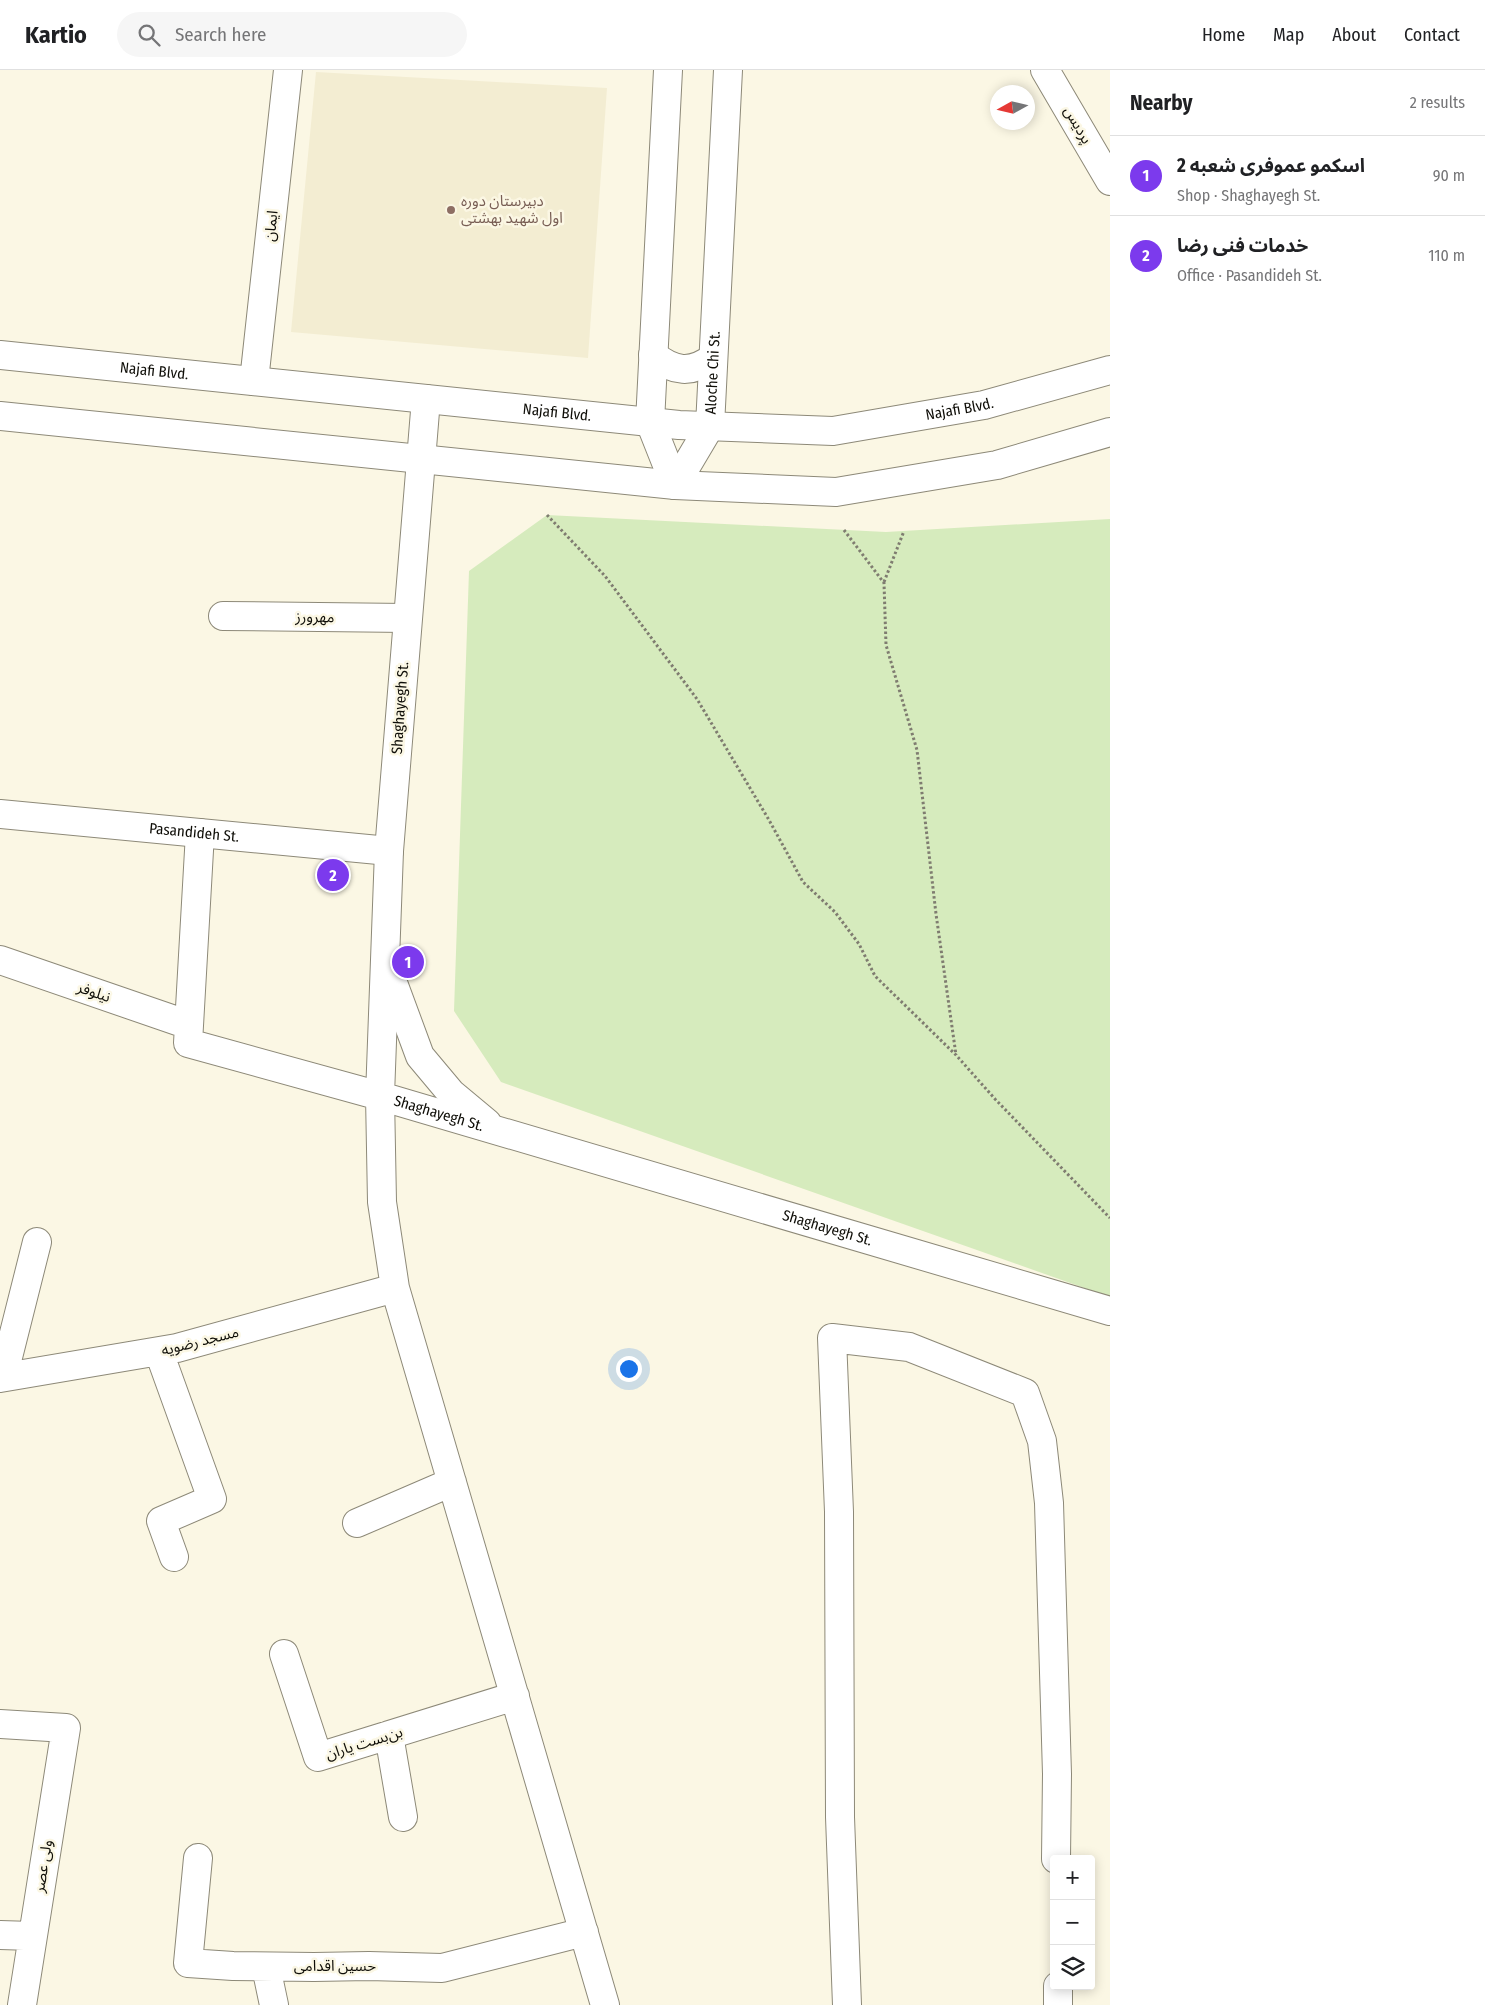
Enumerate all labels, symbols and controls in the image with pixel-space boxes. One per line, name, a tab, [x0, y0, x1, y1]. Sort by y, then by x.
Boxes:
search box	[117, 12, 467, 57]
text: Kartio	[25, 21, 87, 49]
icon: search	[135, 21, 163, 49]
text: Search here	[175, 23, 266, 46]
text: Home	[1202, 24, 1245, 46]
text: Map	[1273, 24, 1304, 46]
text: About	[1332, 24, 1376, 46]
text: Contact	[1404, 24, 1460, 46]
north arrow	[990, 85, 1035, 130]
text: Nearby	[1130, 90, 1192, 116]
text: 2 results	[1410, 93, 1465, 112]
street label: پردیس	[1059, 103, 1096, 148]
text: اسکمو عموفری شعبه 2	[1177, 154, 1365, 177]
text: 1	[1143, 166, 1149, 185]
text: 90 m	[1433, 166, 1465, 185]
text: Shop · Shaghayegh St.	[1177, 186, 1320, 205]
place label: دبیرستان دوره اول شهید بهشتی	[461, 192, 563, 227]
marker: دبیرستان دوره اول شهید بهشتی	[445, 204, 457, 216]
street label: ایمان	[260, 209, 282, 243]
text: خدمات فنی رضا	[1177, 234, 1308, 257]
text: 2	[1142, 246, 1150, 265]
text: 110 m	[1428, 246, 1465, 265]
text: Office · Pasandideh St.	[1177, 266, 1322, 285]
street label: Aloche Chi St.	[702, 331, 724, 415]
street label: Najafi Blvd.	[119, 358, 189, 383]
street label: Najafi Blvd.	[924, 394, 995, 424]
street label: Najafi Blvd.	[522, 400, 592, 425]
street label: مهرورز	[294, 608, 335, 626]
street label: Shaghayegh St.	[388, 661, 412, 755]
street label: Pasandideh St.	[148, 819, 240, 846]
pin: 2	[317, 856, 349, 894]
pin: 1	[392, 943, 424, 981]
street label: نیلوفر	[74, 978, 113, 1006]
street label: Shaghayegh St.	[392, 1092, 486, 1135]
street label: Shaghayegh St.	[780, 1206, 874, 1249]
street label: مسجد رضویه	[159, 1323, 241, 1359]
your location	[616, 1356, 642, 1382]
street label: بن‌بست یاران	[323, 1723, 405, 1763]
street label: ولی عصر	[30, 1838, 56, 1895]
map controls	[1050, 1855, 1095, 1990]
button: +	[1050, 1855, 1095, 1900]
button: −	[1050, 1900, 1095, 1945]
button: layers	[1050, 1945, 1095, 1990]
street label: حسین اقدامی	[294, 1957, 376, 1975]

